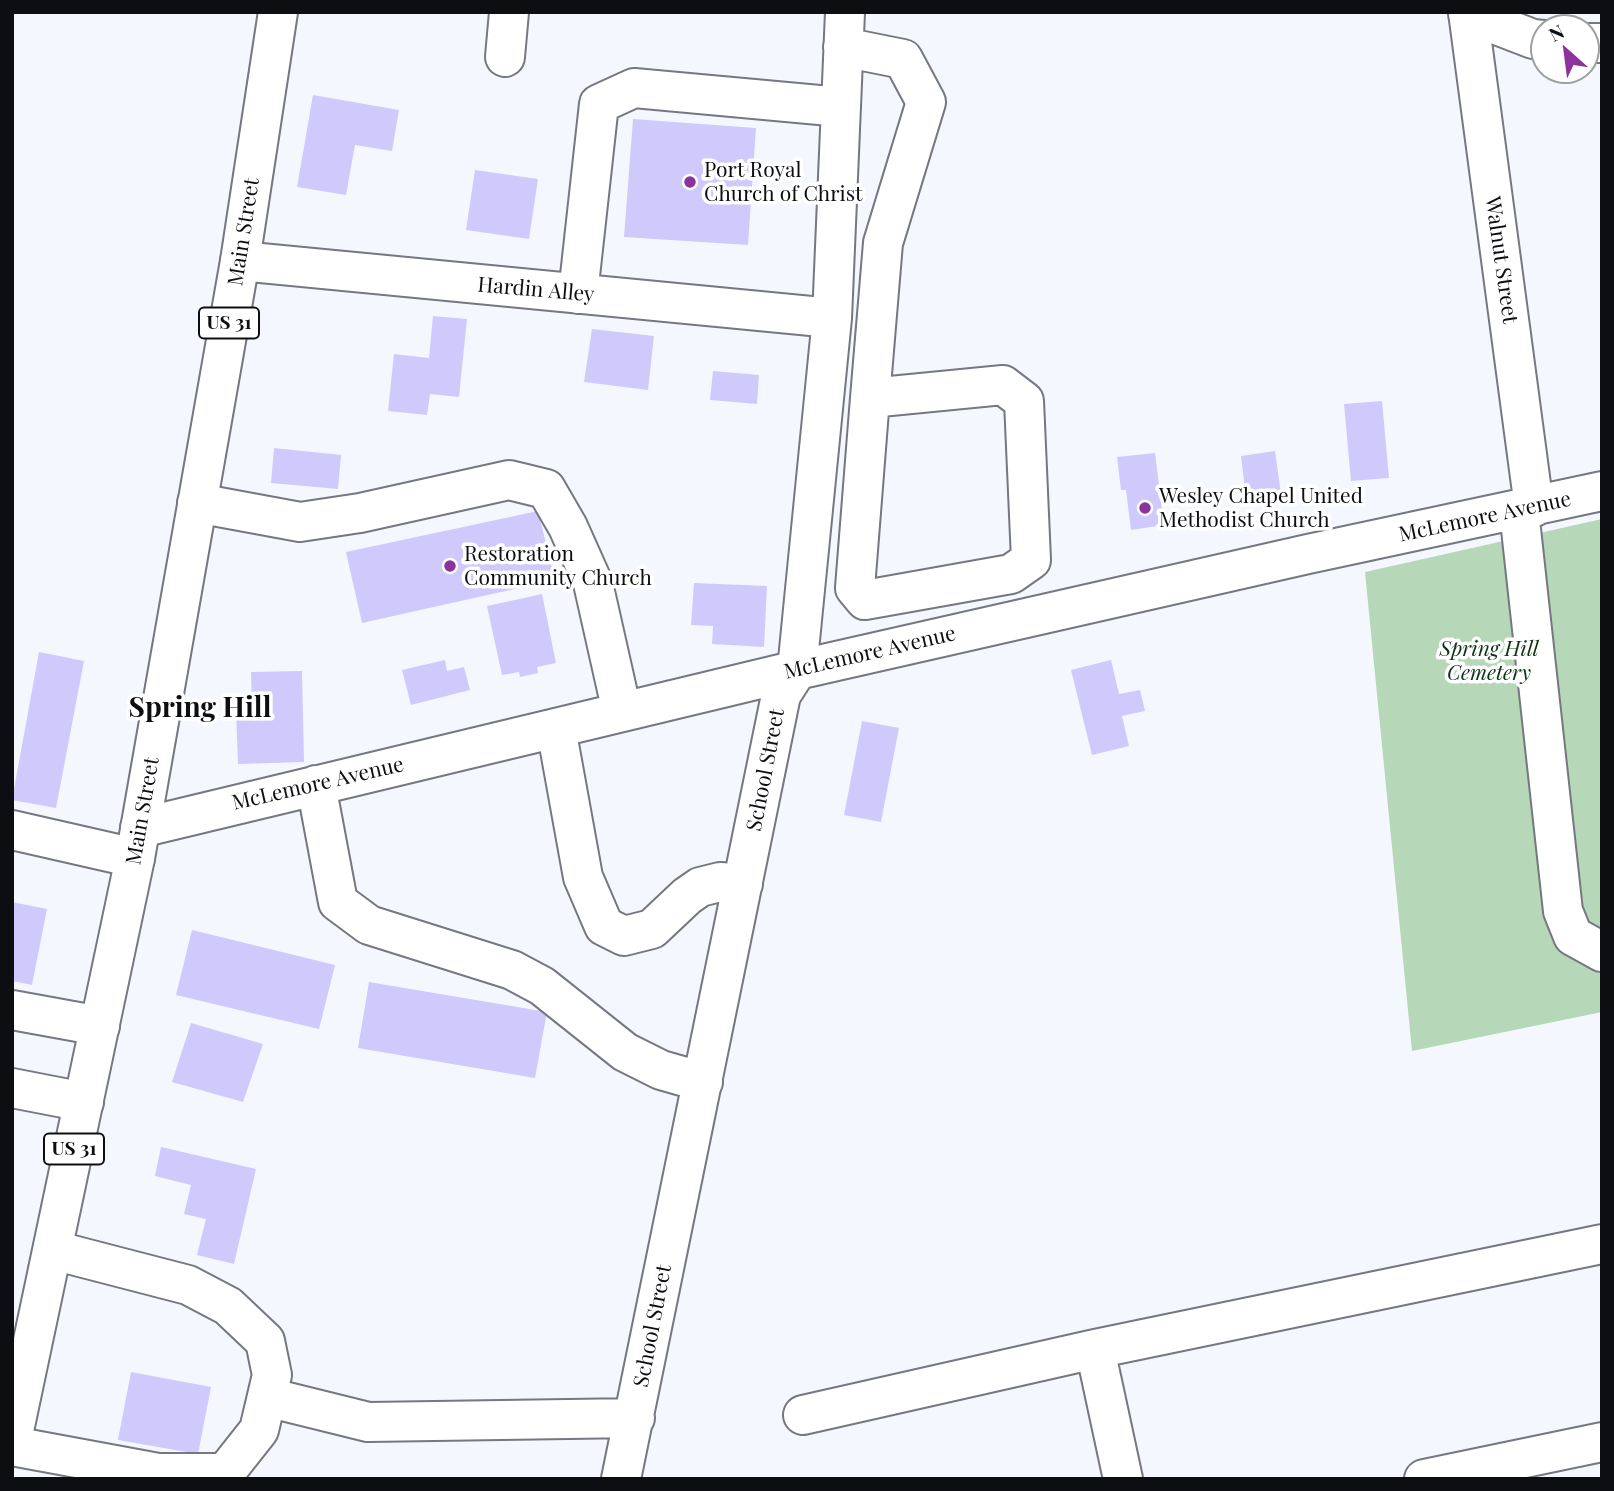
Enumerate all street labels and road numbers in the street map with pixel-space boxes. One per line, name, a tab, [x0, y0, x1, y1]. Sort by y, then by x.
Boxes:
street label: Main Street	[223, 176, 265, 288]
street label: Walnut Street	[1480, 195, 1522, 325]
street label: Hardin Alley	[476, 272, 596, 308]
road number: US 31	[199, 308, 259, 338]
street label: McLemore Avenue	[1397, 486, 1573, 548]
street label: McLemore Avenue	[782, 621, 958, 685]
street label: School Street	[742, 707, 790, 833]
street label: McLemore Avenue	[230, 752, 406, 816]
street label: Main Street	[121, 755, 165, 867]
road number: US 31	[44, 1134, 104, 1164]
street label: School Street	[629, 1263, 677, 1389]

